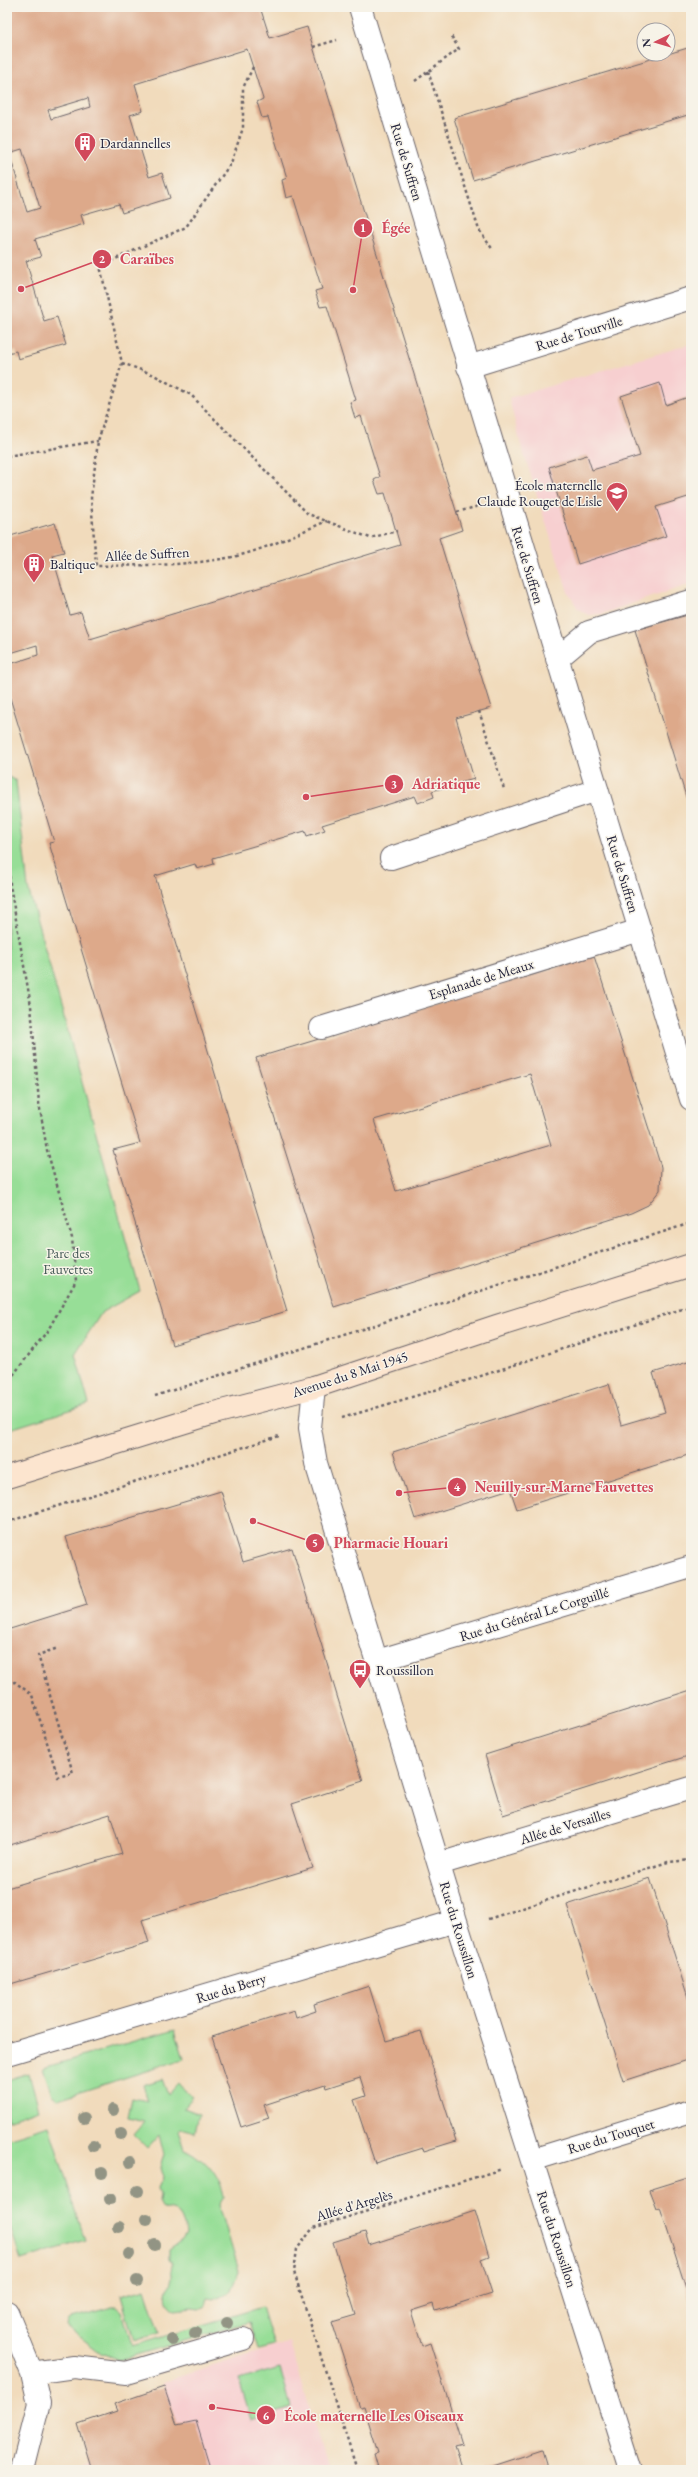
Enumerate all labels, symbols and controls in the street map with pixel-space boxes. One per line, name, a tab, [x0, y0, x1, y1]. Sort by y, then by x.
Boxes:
north arrow	[636, 22, 676, 62]
text: N	[639, 38, 653, 48]
street label: Rue de Suffren	[387, 121, 428, 204]
building icon: Dardannelles	[72, 130, 98, 163]
place label: Dardannelles	[100, 134, 171, 152]
callout: Égée	[353, 214, 418, 241]
text: Égée	[382, 218, 410, 237]
text: 1	[360, 220, 366, 236]
callout: Caraïbes	[92, 245, 182, 272]
text: Caraïbes	[120, 249, 174, 268]
text: 2	[99, 251, 106, 267]
street label: Rue de Tourville	[534, 311, 625, 355]
place label: École maternelle Claude Rouget de Lisle	[477, 476, 603, 510]
school or university icon: École maternelle Claude Rouget de Lisle	[604, 480, 630, 513]
street label: Rue de Suffren	[508, 524, 549, 607]
street label: Allée de Suffren	[103, 543, 190, 565]
building icon: Baltique	[21, 551, 47, 584]
place label: Baltique	[50, 555, 96, 573]
callout: Adriatique	[384, 770, 488, 797]
text: Adriatique	[411, 774, 480, 793]
text: 3	[391, 776, 397, 792]
street label: Rue de Suffren	[603, 833, 644, 916]
street label: Esplanade de Meaux	[426, 954, 536, 1004]
park label: Parc des Fauvettes	[43, 1244, 93, 1278]
street label: Avenue du 8 Mai 1945	[289, 1347, 410, 1402]
callout: Neuilly-sur-Marne Fauvettes	[447, 1474, 662, 1501]
text: Neuilly-sur-Marne Fauvettes	[474, 1477, 654, 1496]
text: 4	[454, 1479, 461, 1495]
callout: Pharmacie Houari	[305, 1530, 456, 1557]
text: Pharmacie Houari	[334, 1533, 449, 1552]
text: 5	[312, 1535, 318, 1551]
street label: Rue du Général Le Corguillé	[457, 1583, 611, 1645]
bus stop icon: Roussillon	[347, 1657, 373, 1690]
place label: Roussillon	[376, 1661, 434, 1679]
street label: Allée de Versailles	[517, 1804, 613, 1849]
street label: Rue du Roussillon	[436, 1879, 483, 1981]
street label: Rue du Berry	[194, 1969, 269, 2007]
street label: Rue du Touquet	[565, 2114, 657, 2158]
street label: Allée d'Argelès	[313, 2185, 395, 2225]
street label: Rue du Roussillon	[533, 2188, 581, 2290]
callout: École maternelle Les Oiseaux	[256, 2402, 472, 2429]
text: École maternelle Les Oiseaux	[284, 2406, 464, 2425]
text: 6	[263, 2408, 270, 2424]

